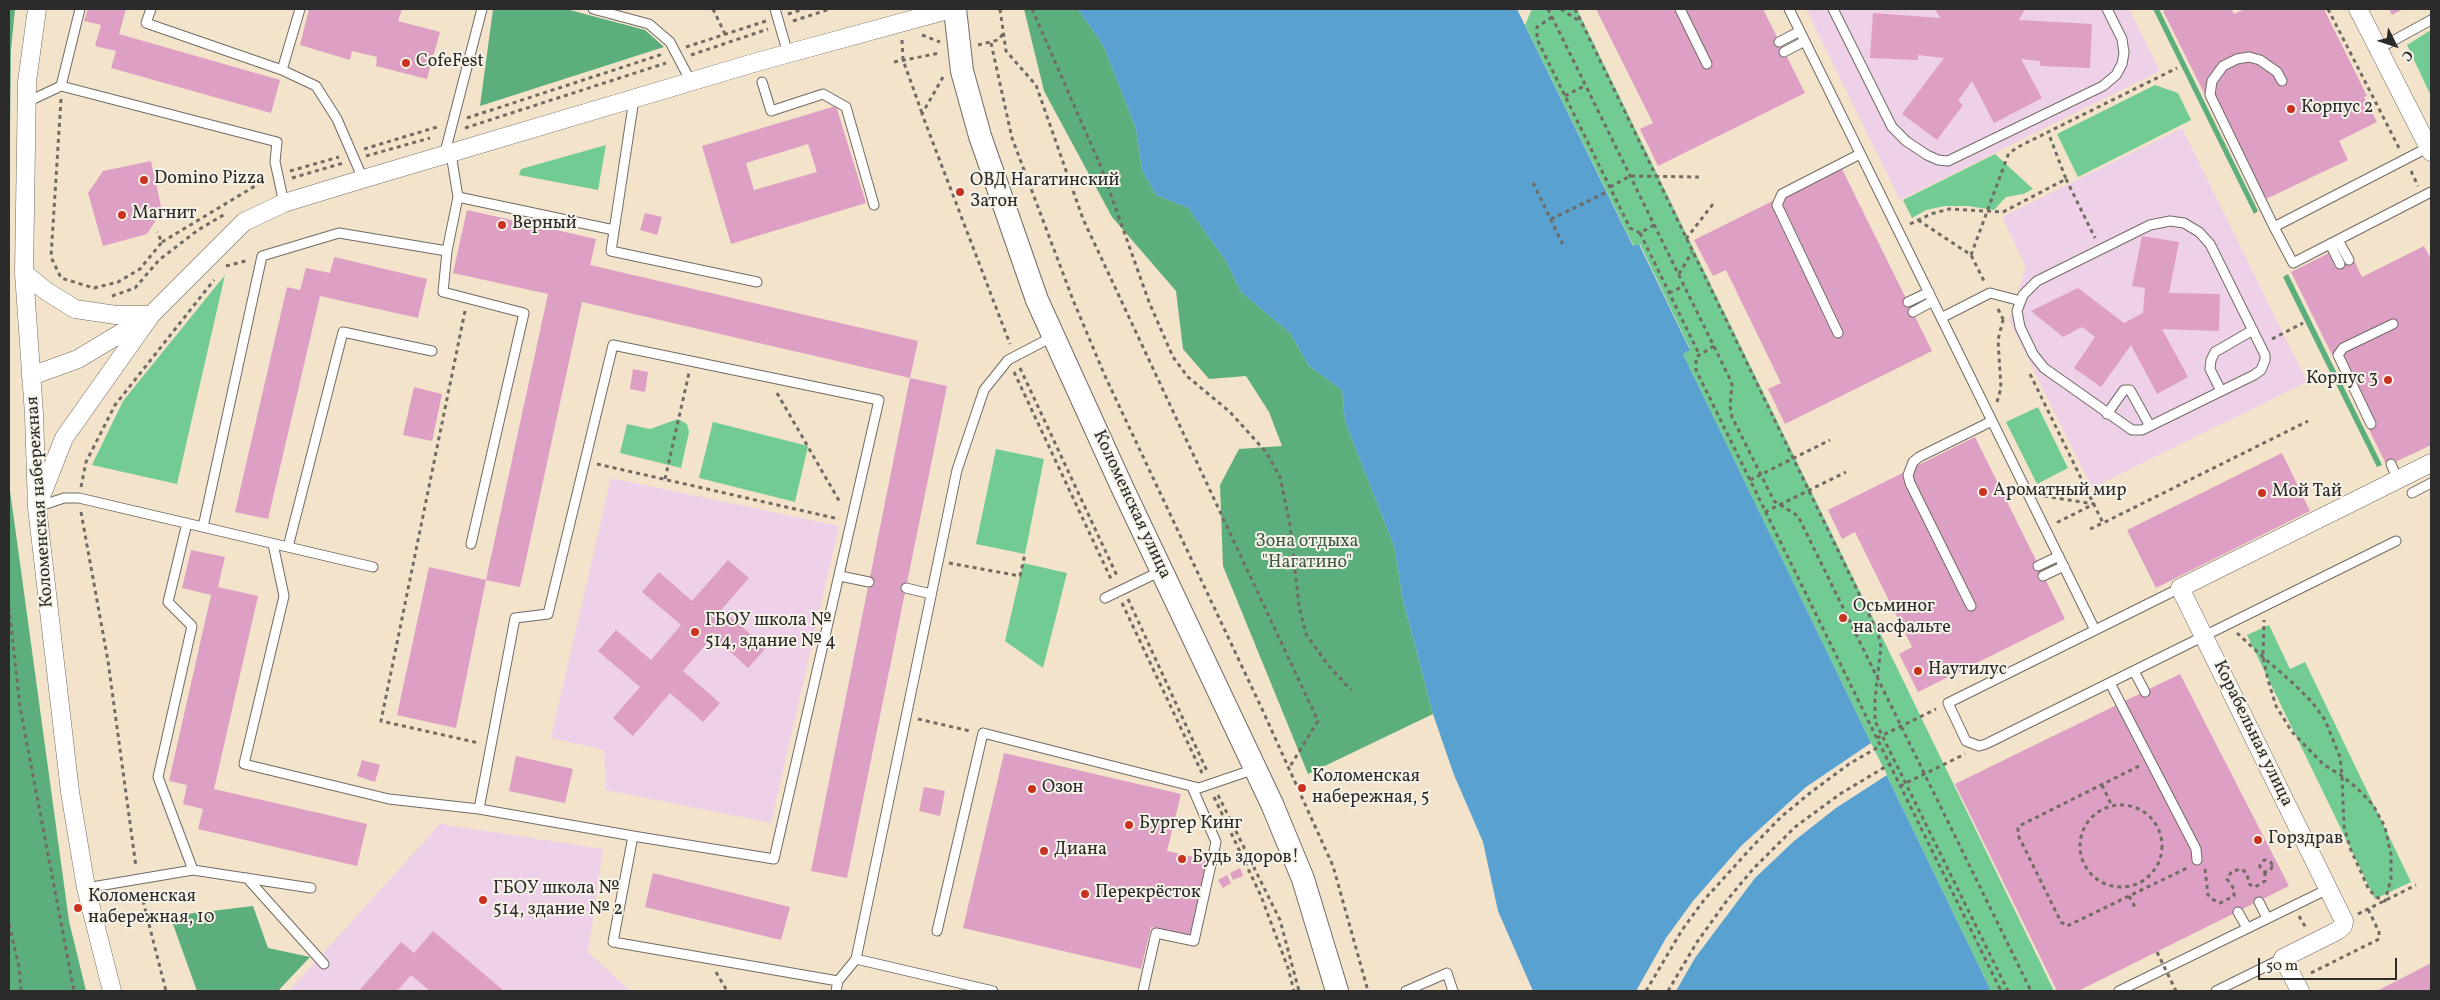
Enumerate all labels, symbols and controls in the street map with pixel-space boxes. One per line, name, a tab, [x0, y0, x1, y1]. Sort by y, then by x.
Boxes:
north arrow	[2370, 20, 2420, 70]
text: С	[2397, 46, 2417, 65]
place label: CofeFest	[416, 52, 484, 74]
marker: CofeFest	[400, 57, 412, 69]
place label: Корпус 2	[2301, 98, 2374, 120]
marker: Корпус 2	[2285, 103, 2297, 115]
place label: Domino Pizza	[154, 169, 265, 191]
place label: ОВД Нагатинский Затон	[970, 171, 1119, 213]
marker: Domino Pizza	[138, 174, 150, 186]
marker: ОВД Нагатинский Затон	[954, 186, 966, 198]
place label: Магнит	[132, 204, 196, 226]
marker: Магнит	[116, 209, 128, 221]
place label: Верный	[512, 214, 577, 236]
marker: Верный	[496, 219, 508, 231]
place label: Корпус 3	[2306, 369, 2378, 391]
marker: Корпус 3	[2382, 374, 2394, 386]
street label: Коломенская набережная	[23, 395, 59, 609]
street label: Коломенская улица	[1087, 427, 1175, 583]
place label: Ароматный мир	[1993, 481, 2127, 503]
place label: Мой Тай	[2272, 482, 2342, 504]
marker: Ароматный мир	[1977, 486, 1989, 498]
marker: Мой Тай	[2256, 487, 2268, 499]
park label: Зона отдыха "Нагатино"	[1255, 532, 1359, 574]
place label: Осьминог на асфальте	[1853, 597, 1951, 640]
place label: ГБОУ школа № 514, здание № 4	[705, 611, 836, 654]
marker: Осьминог на асфальте	[1837, 612, 1849, 624]
marker: ГБОУ школа № 514, здание № 4	[689, 626, 701, 638]
street label: Корабельная улица	[2207, 657, 2297, 811]
place label: Наутилус	[1928, 660, 2007, 682]
marker: Наутилус	[1912, 665, 1924, 677]
place label: Коломенская набережная, 5	[1312, 767, 1429, 810]
place label: Озон	[1042, 778, 1083, 800]
marker: Коломенская набережная, 5	[1296, 782, 1308, 794]
marker: Озон	[1026, 783, 1038, 795]
place label: Бургер Кинг	[1139, 814, 1242, 836]
marker: Бургер Кинг	[1123, 819, 1135, 831]
place label: Горздрав	[2268, 829, 2343, 851]
marker: Горздрав	[2252, 834, 2264, 846]
place label: Диана	[1054, 840, 1107, 862]
marker: Диана	[1038, 845, 1050, 857]
place label: Будь здоров!	[1192, 848, 1299, 870]
marker: Будь здоров!	[1176, 853, 1188, 865]
place label: ГБОУ школа № 514, здание № 2	[493, 879, 623, 922]
place label: Перекрёсток	[1095, 883, 1200, 905]
place label: Коломенская набережная, 10	[88, 887, 215, 930]
marker: Перекрёсток	[1079, 888, 1091, 900]
marker: ГБОУ школа № 514, здание № 2	[477, 894, 489, 906]
marker: Коломенская набережная, 10	[72, 902, 84, 914]
scale bar	[2260, 948, 2399, 980]
text: 50 m	[2266, 956, 2298, 977]

